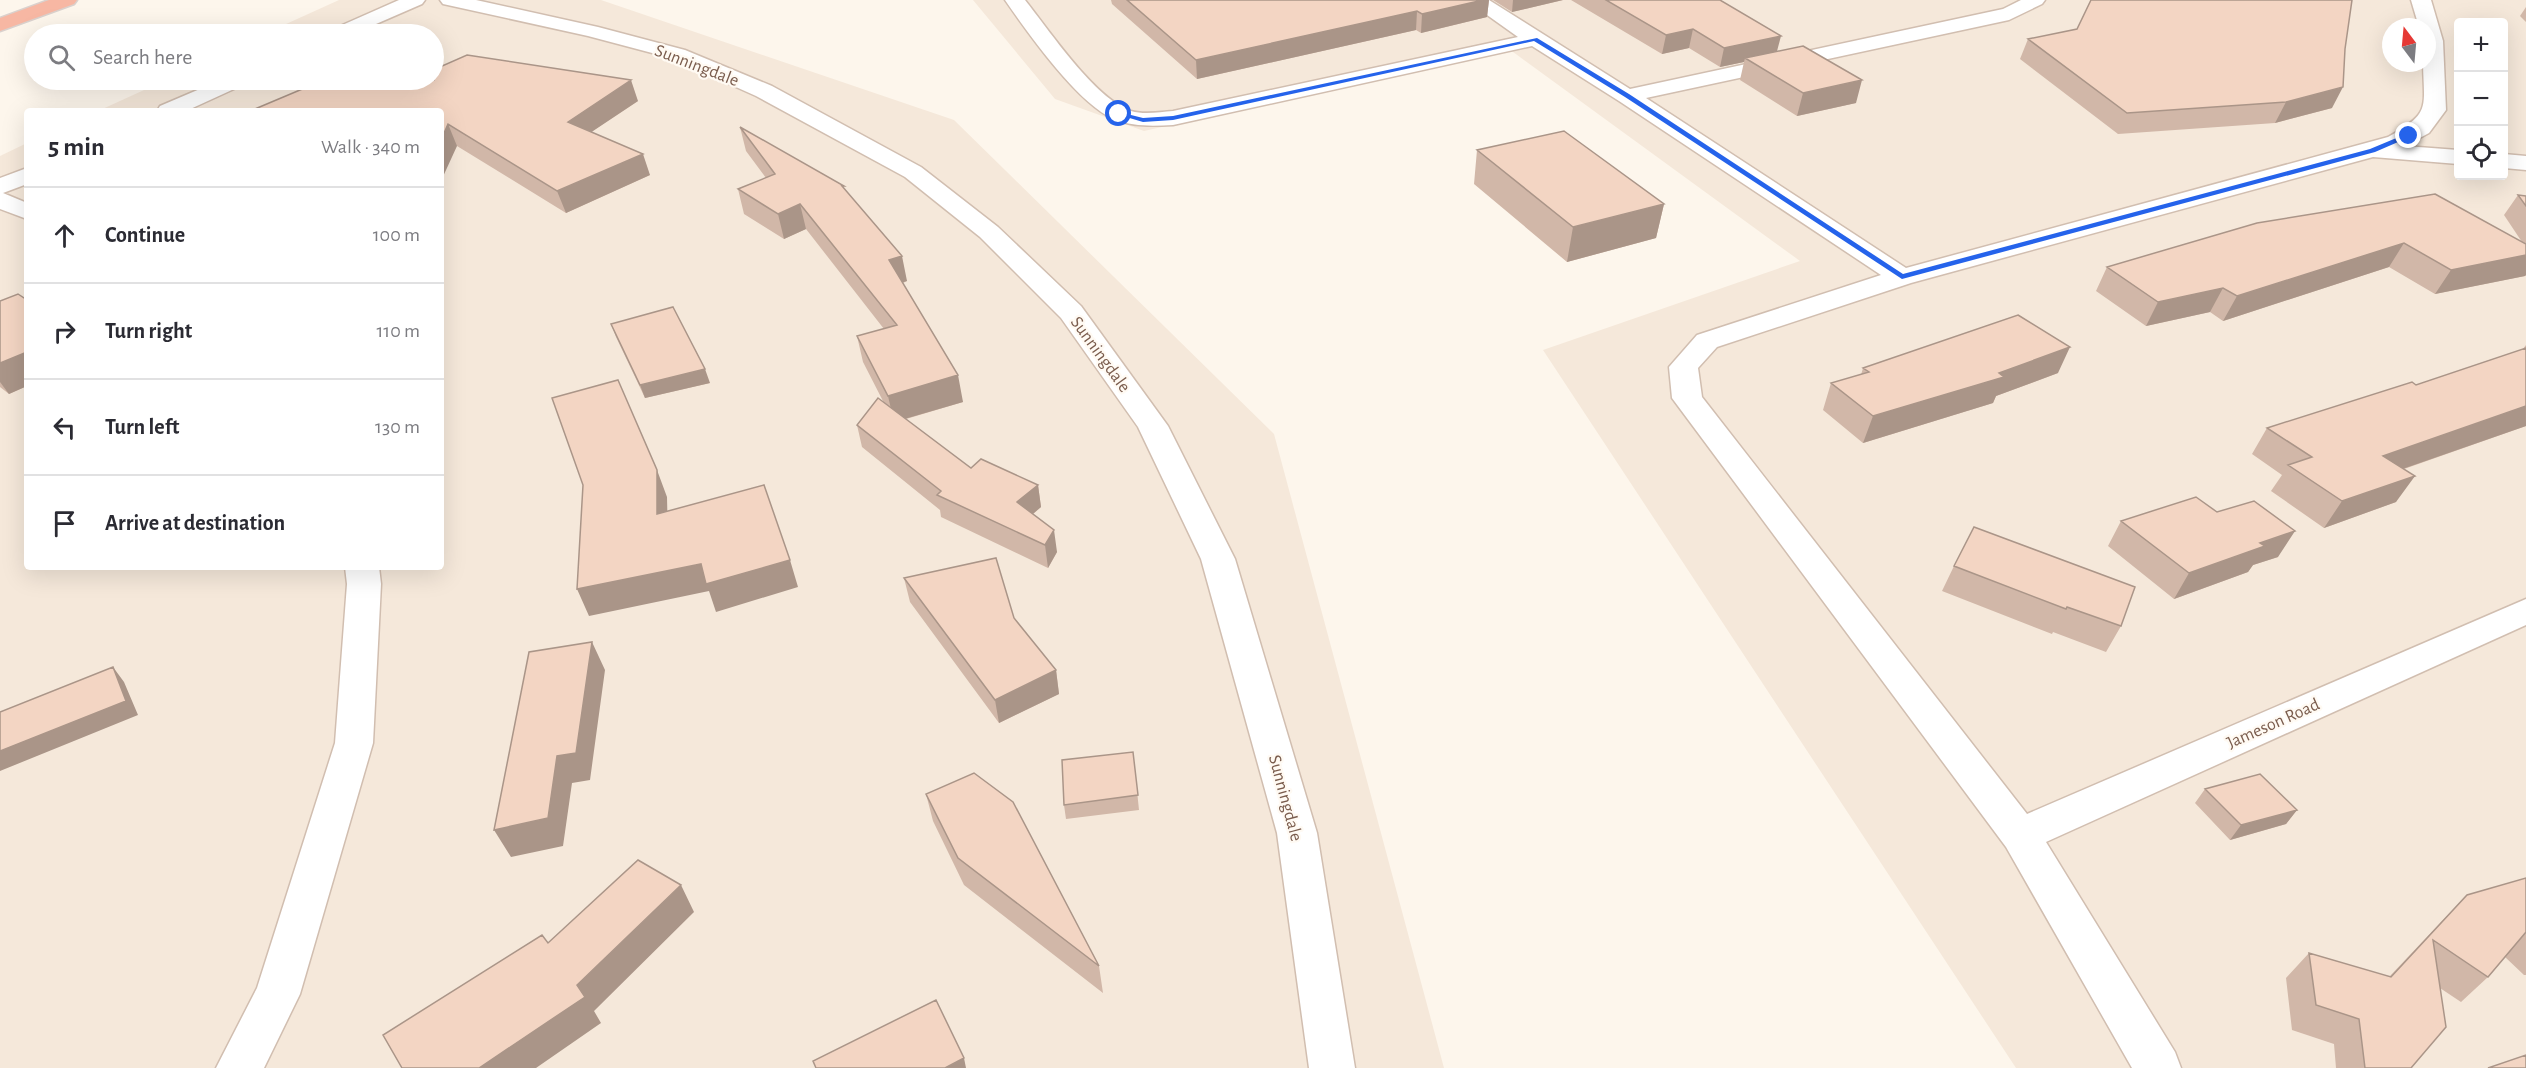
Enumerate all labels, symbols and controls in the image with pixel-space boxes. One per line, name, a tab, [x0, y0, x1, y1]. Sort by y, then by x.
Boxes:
north arrow	[2382, 18, 2436, 72]
map controls	[2454, 18, 2508, 180]
button: +	[2454, 18, 2508, 72]
search box	[24, 24, 444, 90]
icon: search	[45, 41, 78, 74]
street label: Sunningdale	[652, 42, 741, 90]
text: Search here	[93, 46, 192, 68]
button: −	[2454, 72, 2508, 126]
route start	[1105, 100, 1131, 126]
route end	[2395, 122, 2421, 148]
button: locate	[2454, 126, 2508, 180]
text: 5 min	[48, 134, 105, 160]
text: Walk · 340 m	[321, 137, 420, 157]
icon: ahead	[48, 219, 81, 252]
text: Continue	[105, 224, 185, 246]
text: 100 m	[373, 225, 420, 245]
street label: Sunningdale	[1067, 313, 1134, 396]
icon: right	[48, 315, 81, 348]
text: Turn right	[105, 320, 192, 342]
text: 110 m	[376, 321, 420, 341]
icon: left	[48, 411, 81, 444]
text: Turn left	[105, 416, 179, 438]
text: 130 m	[375, 417, 420, 437]
icon: arrive	[48, 507, 81, 540]
text: Arrive at destination	[105, 512, 285, 534]
street label: Jameson Road	[2224, 695, 2322, 752]
street label: Sunningdale	[1265, 753, 1305, 843]

